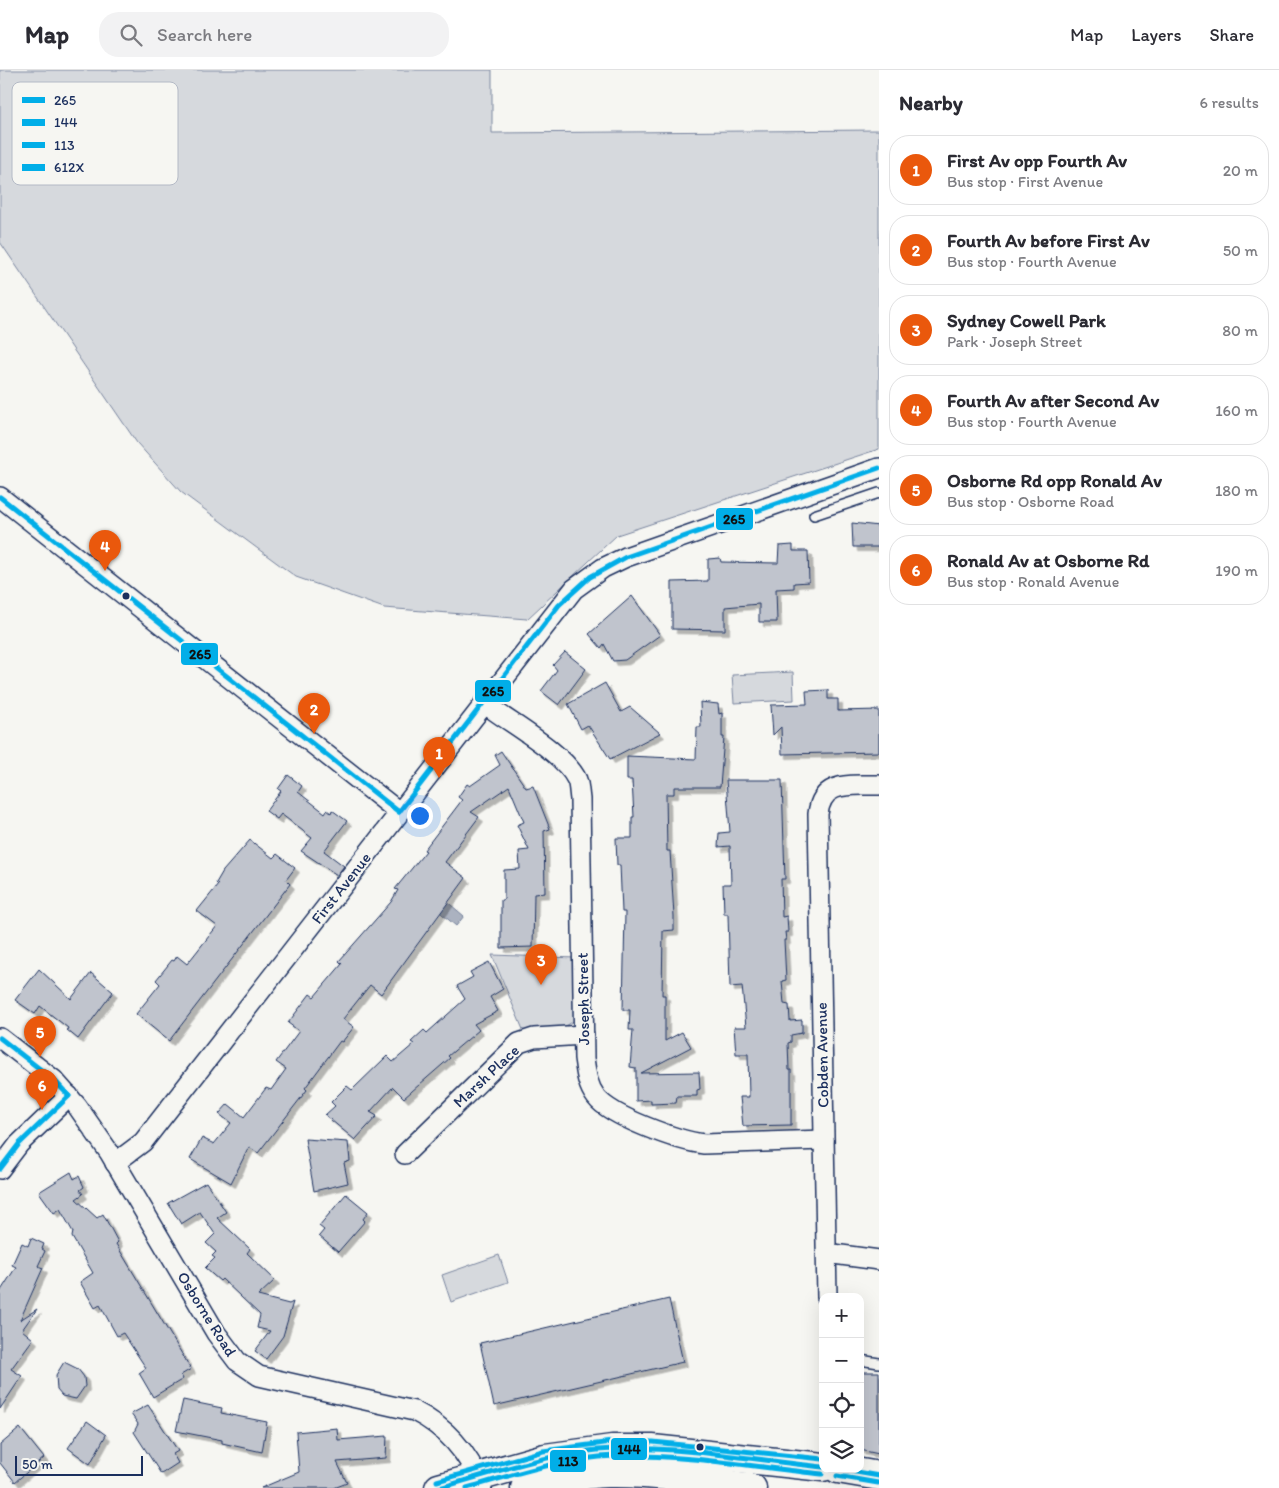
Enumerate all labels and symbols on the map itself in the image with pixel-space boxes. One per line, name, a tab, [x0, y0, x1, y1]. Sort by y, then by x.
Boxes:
legend	[12, 82, 178, 185]
text: 265	[54, 92, 76, 109]
text: 144	[54, 114, 78, 131]
text: 113	[54, 137, 75, 154]
text: 612X	[54, 159, 84, 176]
line badge: 265	[715, 507, 754, 531]
text: 265	[723, 511, 746, 528]
pin: 4	[89, 530, 121, 571]
unlabelled marker	[121, 591, 131, 601]
line badge: 265	[180, 642, 219, 666]
text: 265	[189, 646, 212, 663]
line badge: 265	[474, 679, 512, 703]
text: 265	[482, 683, 505, 700]
pin: 2	[298, 693, 330, 734]
pin: 1	[423, 737, 455, 778]
your location	[407, 803, 433, 829]
street label: First Avenue	[307, 848, 375, 928]
pin: 3	[525, 944, 557, 985]
street label: Joseph Street	[573, 952, 593, 1046]
street label: Cobden Avenue	[812, 1002, 832, 1108]
pin: 5	[24, 1016, 56, 1057]
street label: Marsh Place	[449, 1041, 523, 1111]
pin: 6	[26, 1069, 58, 1110]
street label: Osborne Road	[173, 1268, 241, 1360]
line badge: 144	[610, 1437, 648, 1461]
text: 144	[617, 1441, 641, 1458]
unlabelled marker	[695, 1442, 705, 1452]
line badge: 113	[549, 1449, 587, 1473]
scale bar	[15, 1453, 142, 1476]
text: 113	[558, 1453, 579, 1470]

